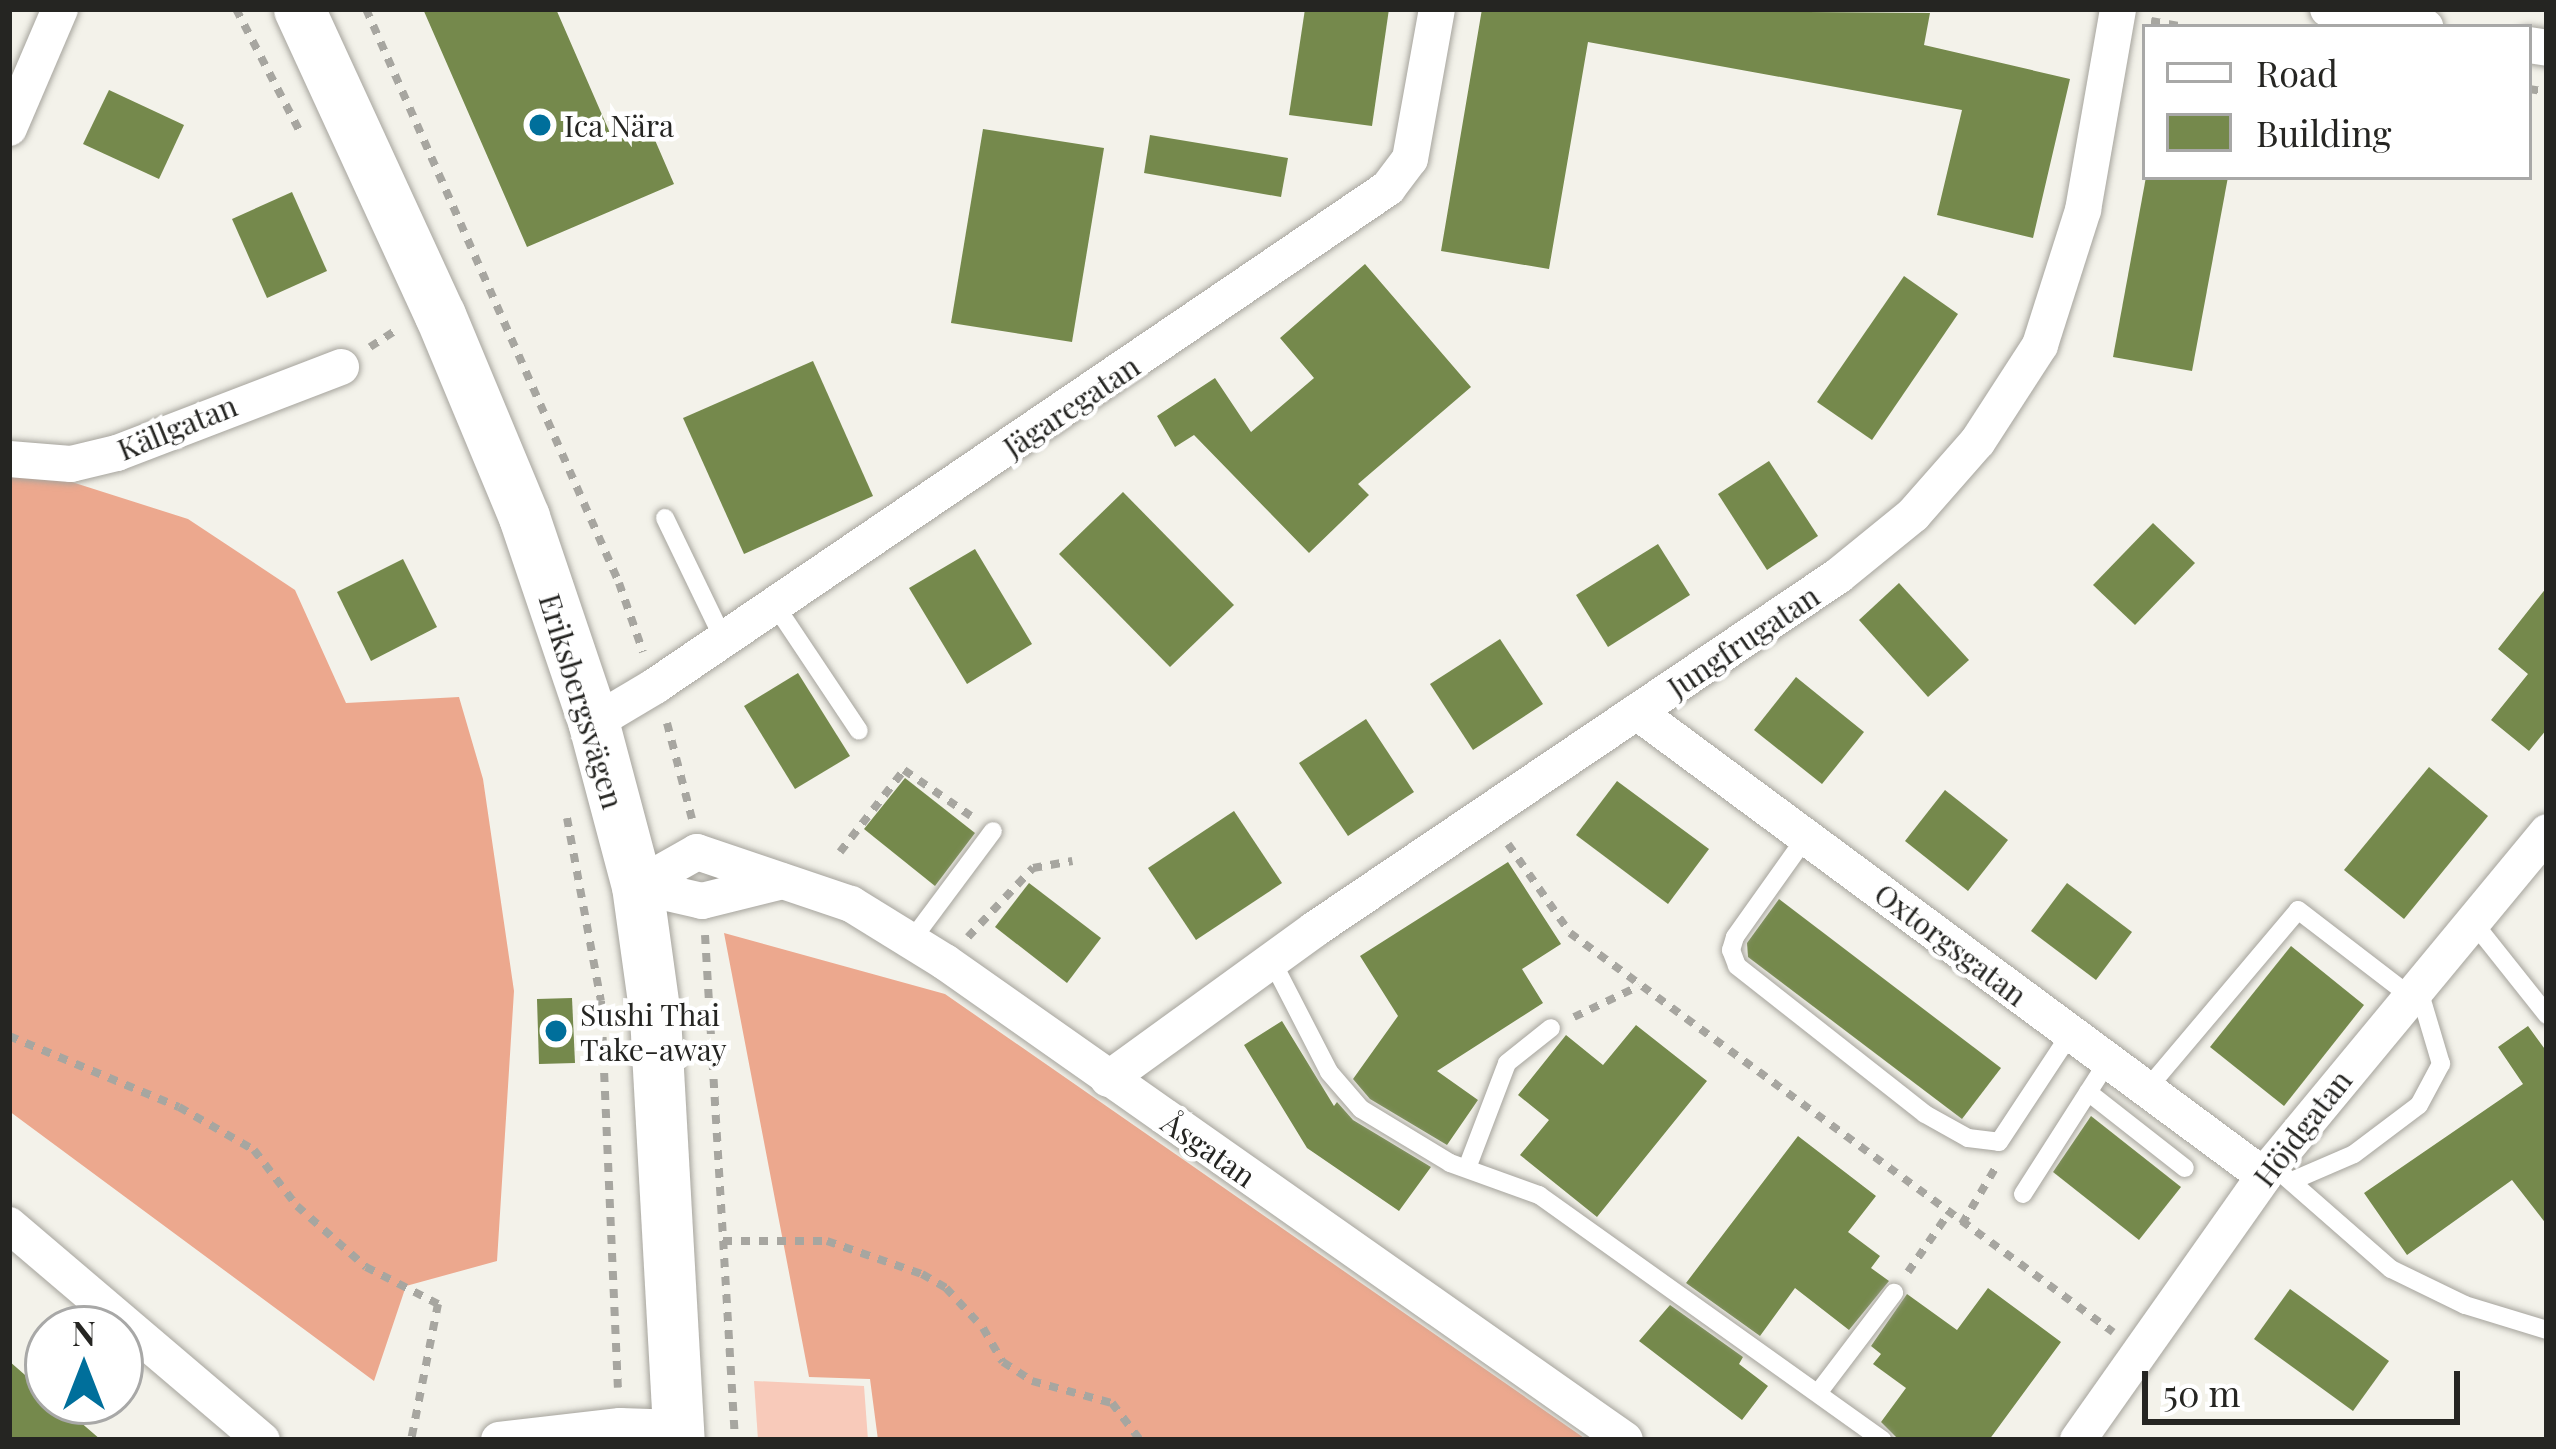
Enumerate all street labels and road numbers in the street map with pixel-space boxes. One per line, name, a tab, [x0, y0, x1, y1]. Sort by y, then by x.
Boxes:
street label: Jägaregatan	[996, 347, 1146, 465]
street label: Källgatan	[112, 387, 242, 467]
street label: Jungfrugatan	[1660, 577, 1826, 705]
street label: Eriksbergsvägen	[532, 589, 632, 813]
street label: Oxtorgsgatan	[1868, 875, 2034, 1013]
street label: Höjdgatan	[2245, 1063, 2359, 1193]
street label: Åsgatan	[1155, 1104, 1263, 1194]

